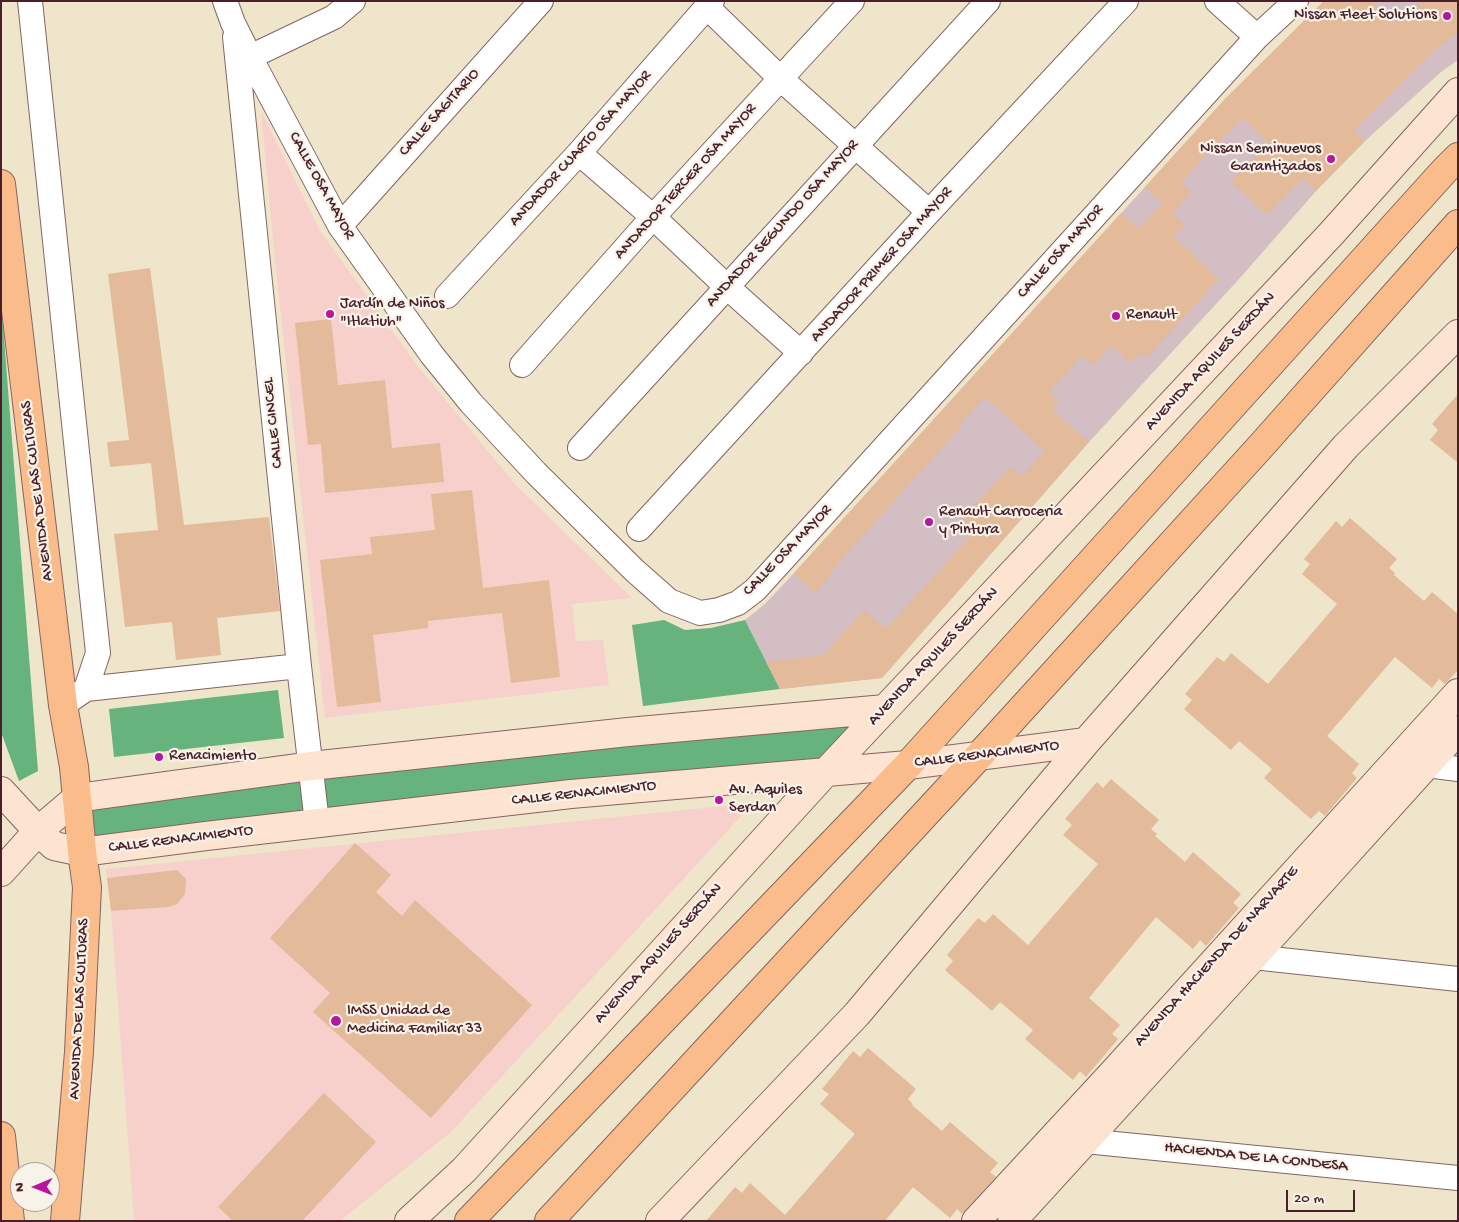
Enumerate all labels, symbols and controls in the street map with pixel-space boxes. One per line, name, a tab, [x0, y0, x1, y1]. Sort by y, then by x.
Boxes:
place label: Nissan Fleet Solutions	[1294, 6, 1437, 26]
marker: Nissan Fleet Solutions	[1441, 10, 1453, 22]
street label: CALLE SAGITARIO	[395, 65, 485, 161]
street label: ANDADOR CUARTO OSA MAYOR	[506, 67, 656, 231]
street label: ANDADOR TERCER OSA MAYOR	[611, 100, 761, 264]
street label: CALLE OSA MAYOR	[284, 129, 358, 243]
street label: ANDADOR SEGUNDO OSA MAYOR	[703, 136, 863, 312]
place label: Nissan Seminuevos Garantizados	[1200, 140, 1321, 178]
marker: Nissan Seminuevos Garantizados	[1325, 153, 1337, 165]
street label: ANDADOR PRIMER OSA MAYOR	[807, 183, 957, 347]
street label: CALLE OSA MAYOR	[1014, 201, 1108, 303]
street label: AVENIDA AQUILES SERDÁN	[1142, 289, 1280, 435]
place label: Jardín de Niños "Itlatiuh"	[340, 295, 444, 333]
place label: Renault	[1126, 306, 1177, 326]
marker: Jardín de Niños "Itlatiuh"	[324, 308, 336, 320]
marker: Renault	[1110, 310, 1122, 322]
street label: CALLE CINCEL	[260, 377, 288, 469]
street label: AVENIDA DE LAS CULTURAS	[17, 400, 59, 582]
street label: CALLE OSA MAYOR	[739, 501, 837, 601]
place label: Renault Carroceria y Pintura	[939, 503, 1062, 541]
marker: Renault Carroceria y Pintura	[923, 516, 935, 528]
street label: AVENIDA AQUILES SERDÁN	[865, 584, 1003, 730]
street label: CALLE RENACIMIENTO	[914, 737, 1060, 773]
place label: Renacimiento	[169, 747, 257, 767]
marker: Renacimiento	[153, 751, 165, 763]
street label: CALLE RENACIMIENTO	[511, 777, 657, 811]
place label: Av. Aquiles Serdan	[729, 781, 802, 819]
marker: Av. Aquiles Serdan	[713, 794, 725, 806]
street label: CALLE RENACIMIENTO	[108, 822, 254, 858]
street label: AVENIDA HACIENDA DE NARVARTE	[1131, 863, 1303, 1051]
street label: AVENIDA AQUILES SERDÁN	[591, 880, 727, 1028]
street label: AVENIDA DE LAS CULTURAS	[66, 918, 94, 1100]
place label: IMSS Unidad de Medicina Familiar 33	[347, 1002, 482, 1040]
marker: IMSS Unidad de Medicina Familiar 33	[329, 1014, 343, 1028]
street label: HACIENDA DE LA CONDESA	[1163, 1139, 1349, 1177]
north arrow	[10, 1162, 60, 1212]
scale bar	[1289, 1180, 1358, 1212]
text: N	[12, 1183, 29, 1192]
text: 20 m	[1294, 1190, 1324, 1208]

